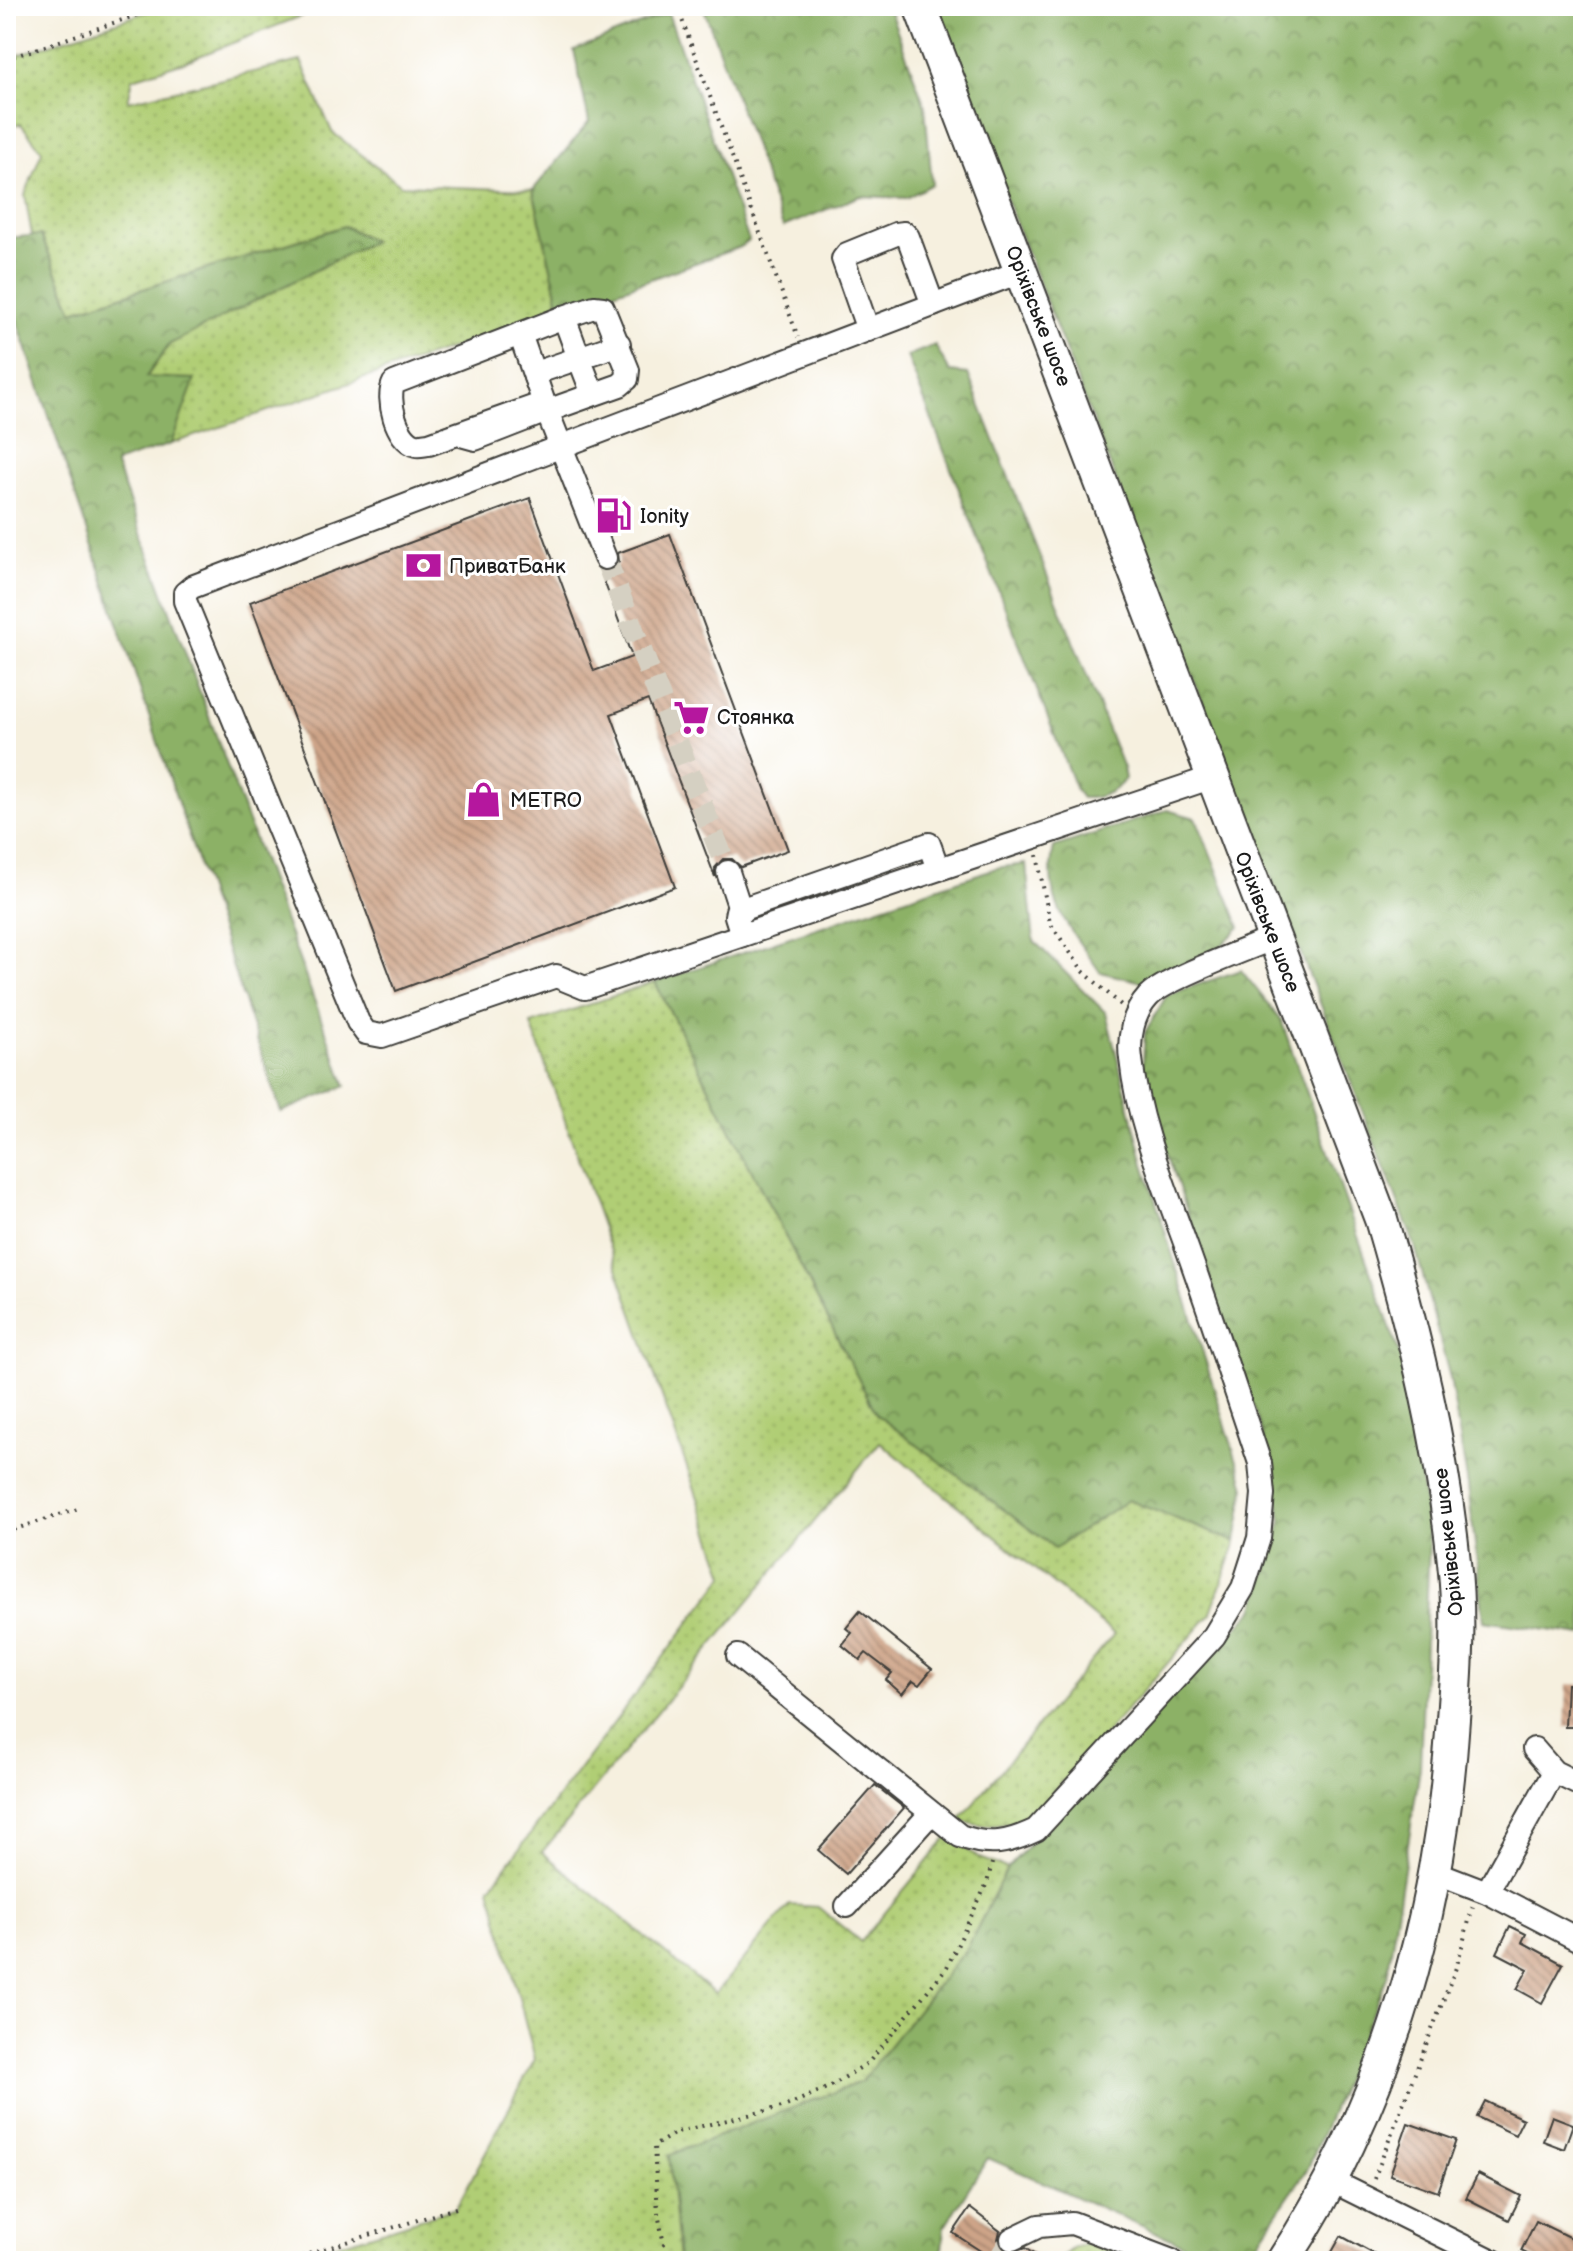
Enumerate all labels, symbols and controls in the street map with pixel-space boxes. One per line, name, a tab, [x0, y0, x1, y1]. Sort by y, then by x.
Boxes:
street label: Оріхівське шосе	[1000, 243, 1076, 390]
fuel station icon: Ionity	[595, 497, 633, 535]
place label: Ionity	[640, 505, 689, 529]
bank icon: ПриватБанк	[404, 547, 442, 585]
place label: ПриватБанк	[449, 555, 566, 579]
supermarket icon: Стоянка	[672, 698, 710, 736]
place label: Стоянка	[717, 706, 795, 730]
shop icon: METRO	[465, 781, 503, 819]
place label: METRO	[510, 789, 582, 813]
street label: Оріхівське шосе	[1229, 849, 1305, 996]
street label: Оріхівське шосе	[1429, 1467, 1469, 1617]

